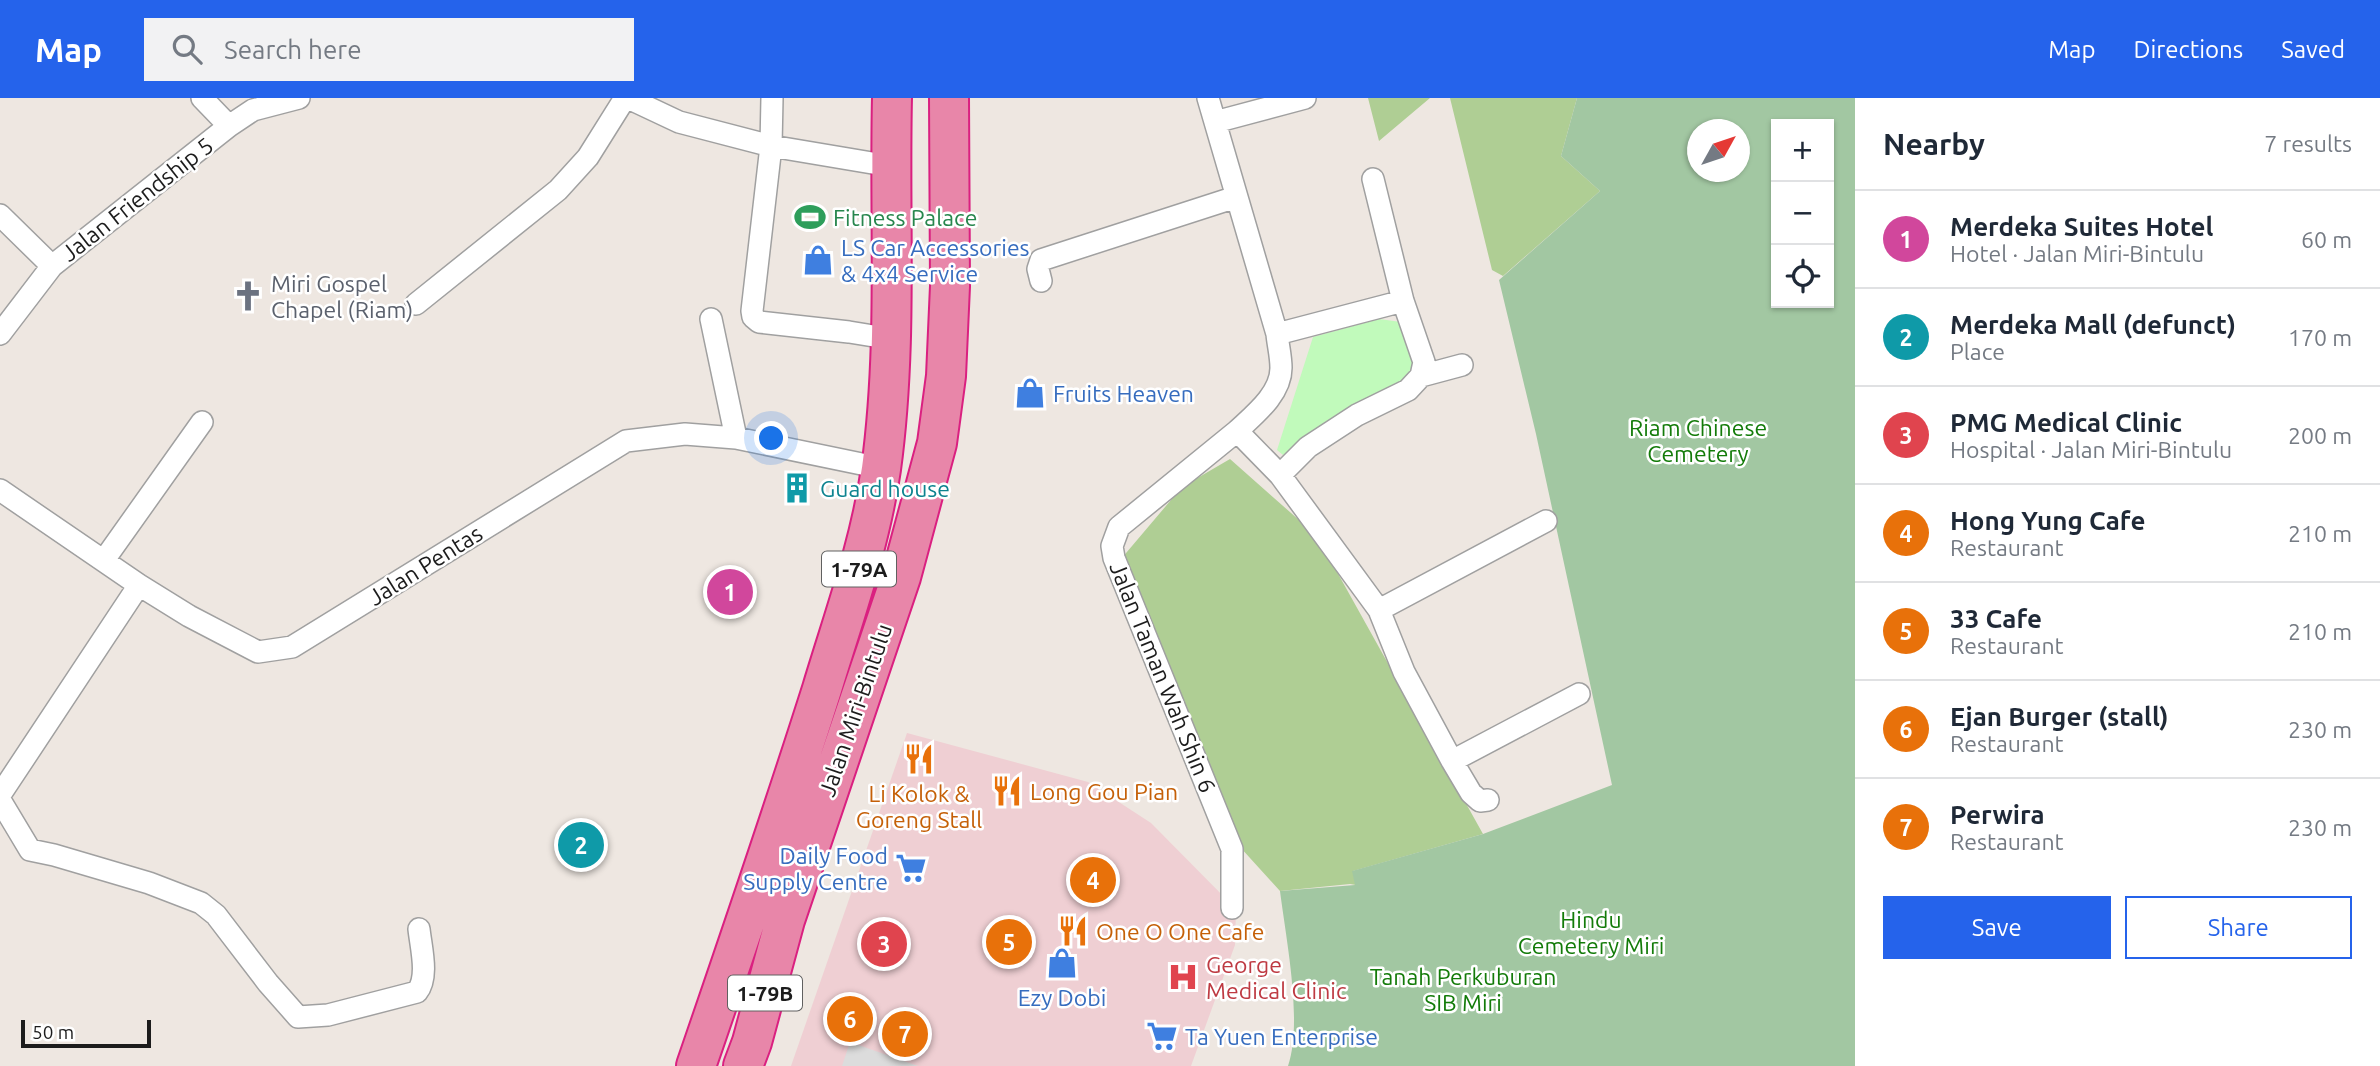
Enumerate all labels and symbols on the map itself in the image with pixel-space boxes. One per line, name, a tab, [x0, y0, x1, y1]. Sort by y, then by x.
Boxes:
north arrow	[1687, 119, 1750, 182]
street label: Jalan Friendship 5	[56, 132, 218, 266]
sports icon: Fitness Palace	[793, 200, 827, 234]
place label: Fitness Palace	[833, 205, 977, 230]
place label: LS Car Accessories & 4x4 Service	[841, 235, 1030, 286]
shop icon: LS Car Accessories & 4x4 Service	[801, 243, 835, 277]
place label: Miri Gospel Chapel (Riam)	[271, 271, 413, 323]
church icon: Miri Gospel Chapel (Riam)	[231, 279, 265, 313]
shop icon: Fruits Heaven	[1013, 376, 1047, 410]
place label: Fruits Heaven	[1053, 381, 1194, 406]
park label: Riam Chinese Cemetery	[1629, 415, 1767, 466]
your location	[754, 421, 788, 455]
building icon: Guard house	[780, 471, 814, 505]
place label: Guard house	[820, 476, 950, 501]
street label: Jalan Pentas	[364, 520, 486, 610]
road number: 1-79A	[822, 552, 896, 587]
street label: Jalan Taman Wah Shin 6	[1105, 558, 1221, 796]
pin: 1	[707, 566, 753, 618]
street label: Jalan Miri-Bintulu	[814, 621, 896, 799]
restaurant icon: Li Kolok & Goreng Stall	[902, 742, 936, 776]
restaurant icon: Long Gou Pian	[990, 774, 1024, 808]
place label: Long Gou Pian	[1030, 779, 1178, 804]
place label: Li Kolok & Goreng Stall	[856, 781, 982, 832]
pin: 2	[558, 819, 604, 871]
place label: Daily Food Supply Centre	[743, 843, 888, 894]
supermarket icon: Daily Food Supply Centre	[894, 851, 928, 885]
pin: 4	[1070, 854, 1116, 906]
park label: Hindu Cemetery Miri	[1518, 907, 1664, 958]
restaurant icon: One O One Cafe	[1056, 914, 1090, 948]
pin: 5	[986, 916, 1032, 968]
pin: 3	[861, 918, 907, 970]
place label: One O One Cafe	[1096, 919, 1264, 944]
shop icon: Ezy Dobi	[1045, 946, 1079, 980]
place label: George Medical Clinic	[1206, 952, 1347, 1003]
hospital icon: George Medical Clinic	[1166, 960, 1200, 994]
park label: Tanah Perkuburan SIB Miri	[1370, 964, 1556, 1015]
road number: 1-79B	[728, 976, 802, 1010]
place label: Ezy Dobi	[1018, 985, 1106, 1010]
pin: 6	[827, 993, 873, 1045]
pin: 7	[882, 1008, 928, 1060]
scale bar	[21, 1017, 150, 1049]
supermarket icon: Ta Yuen Enterprise	[1145, 1019, 1179, 1053]
place label: Ta Yuen Enterprise	[1185, 1024, 1378, 1049]

